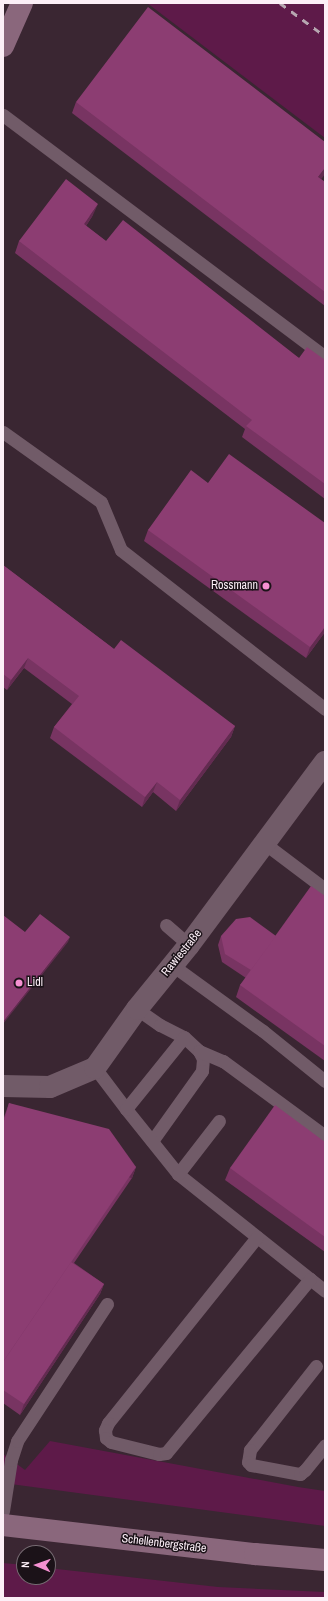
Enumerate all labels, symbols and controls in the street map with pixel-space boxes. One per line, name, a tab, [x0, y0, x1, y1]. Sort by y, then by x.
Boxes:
place label: Rossmann	[211, 579, 258, 593]
marker: Rossmann	[261, 581, 271, 591]
street label: Rawiestraße	[159, 927, 205, 979]
place label: Lidl	[27, 976, 43, 990]
marker: Lidl	[14, 978, 24, 988]
street label: Schellenbergstraße	[121, 1532, 207, 1556]
north arrow	[16, 1545, 56, 1585]
text: N	[18, 1561, 32, 1568]

